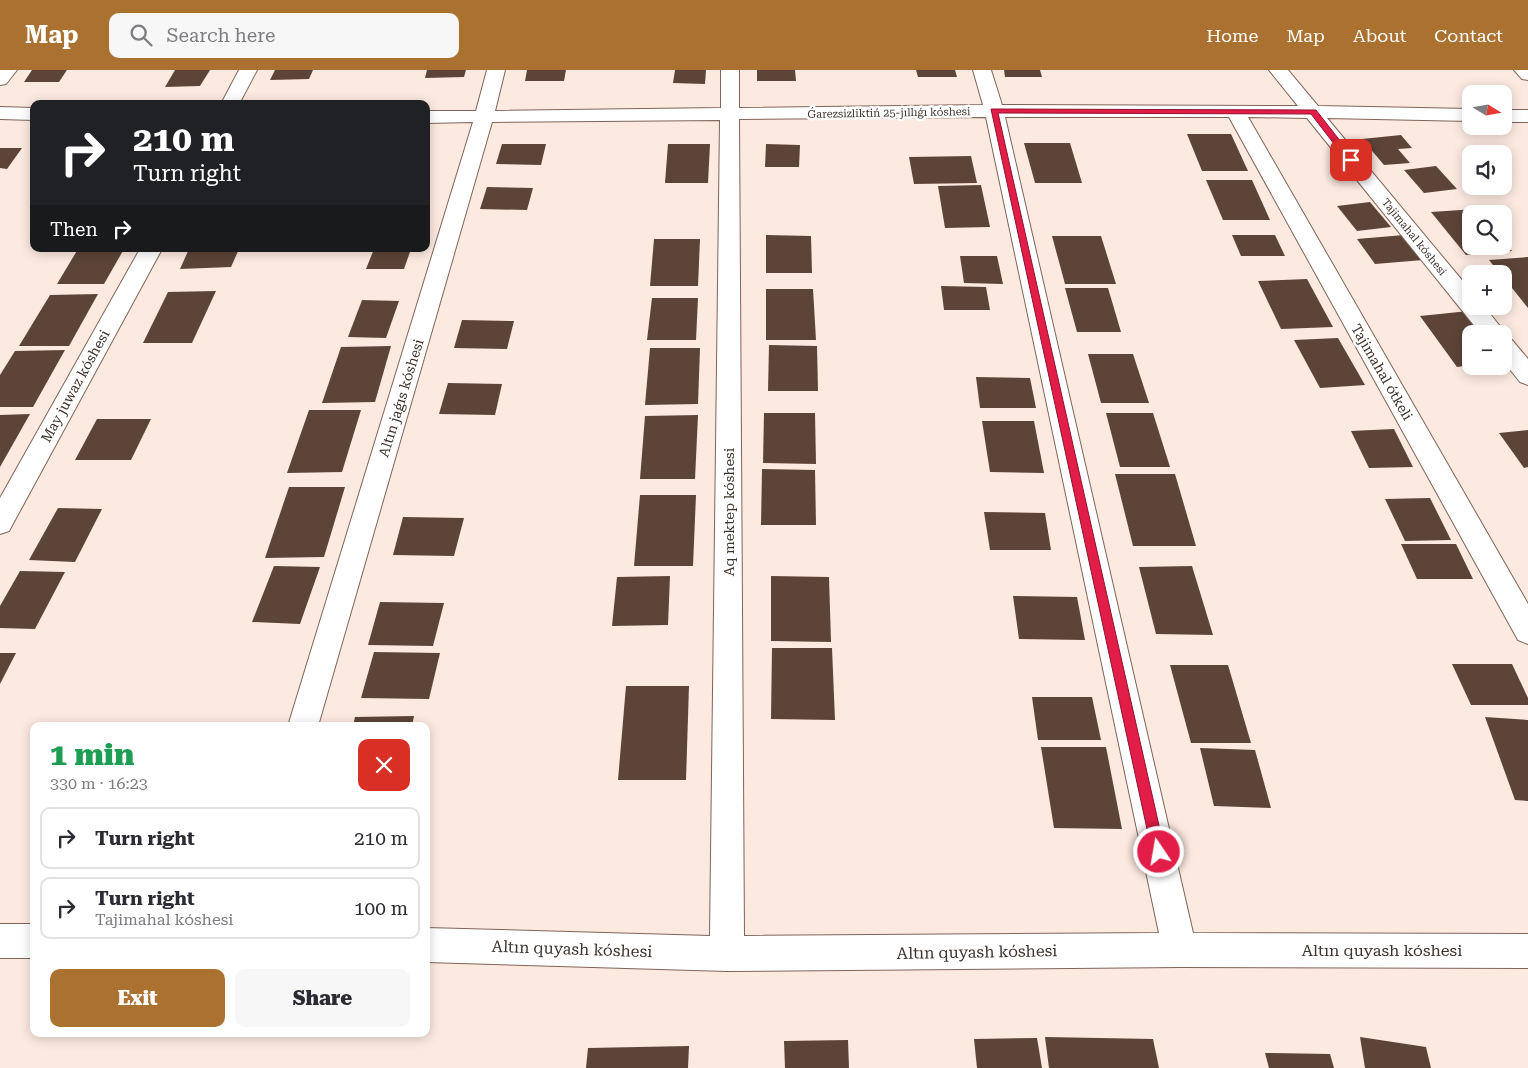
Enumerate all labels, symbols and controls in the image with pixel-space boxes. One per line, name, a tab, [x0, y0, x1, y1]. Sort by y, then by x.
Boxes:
search box	[109, 13, 459, 58]
text: Map	[25, 21, 79, 49]
icon: search	[127, 21, 155, 49]
text: Search here	[167, 24, 275, 47]
text: Home	[1206, 25, 1258, 46]
text: Map	[1286, 25, 1325, 46]
text: About	[1353, 25, 1406, 46]
text: Contact	[1434, 25, 1503, 46]
north arrow	[1462, 85, 1512, 135]
map controls	[1462, 85, 1512, 375]
street label: Ǵarezsizliktiń 25-jıllıǵı kóshesi	[807, 104, 971, 121]
text: 210 m	[133, 119, 234, 160]
icon: right	[50, 120, 115, 185]
pin	[1330, 139, 1372, 181]
button: sound	[1462, 145, 1512, 195]
icon: arrive	[1337, 146, 1365, 174]
text: Turn right	[133, 161, 241, 186]
street label: Tajimahal kóshesi	[1379, 196, 1449, 278]
button: search	[1462, 205, 1512, 255]
icon: right	[108, 215, 136, 243]
text: Then	[50, 218, 98, 241]
button: +	[1462, 265, 1512, 315]
street label: Tajimahal ótkeli	[1348, 321, 1416, 423]
button: −	[1462, 325, 1512, 375]
street label: May juwaz kóshesi	[38, 327, 113, 445]
street label: Altın jaǵıs kóshesi	[375, 337, 427, 459]
street label: Aq mektep kóshesi	[721, 447, 737, 576]
text: 1 min	[50, 737, 134, 772]
button: close	[358, 739, 410, 791]
text: 330 m · 16:23	[50, 774, 148, 793]
icon: right	[52, 824, 80, 852]
position arrow	[1132, 825, 1184, 877]
text: Turn right	[95, 827, 195, 850]
text: 210 m	[354, 827, 408, 850]
text: Turn right	[95, 887, 195, 910]
icon: right	[52, 894, 80, 922]
text: 100 m	[354, 897, 408, 920]
text: Tajimahal kóshesi	[95, 910, 233, 929]
street label: Altın quyash kóshesi	[491, 937, 653, 961]
street label: Altın quyash kóshesi	[897, 941, 1057, 963]
street label: Altın quyash kóshesi	[1302, 941, 1462, 960]
button: Exit	[50, 969, 225, 1027]
button: Share	[235, 969, 410, 1027]

